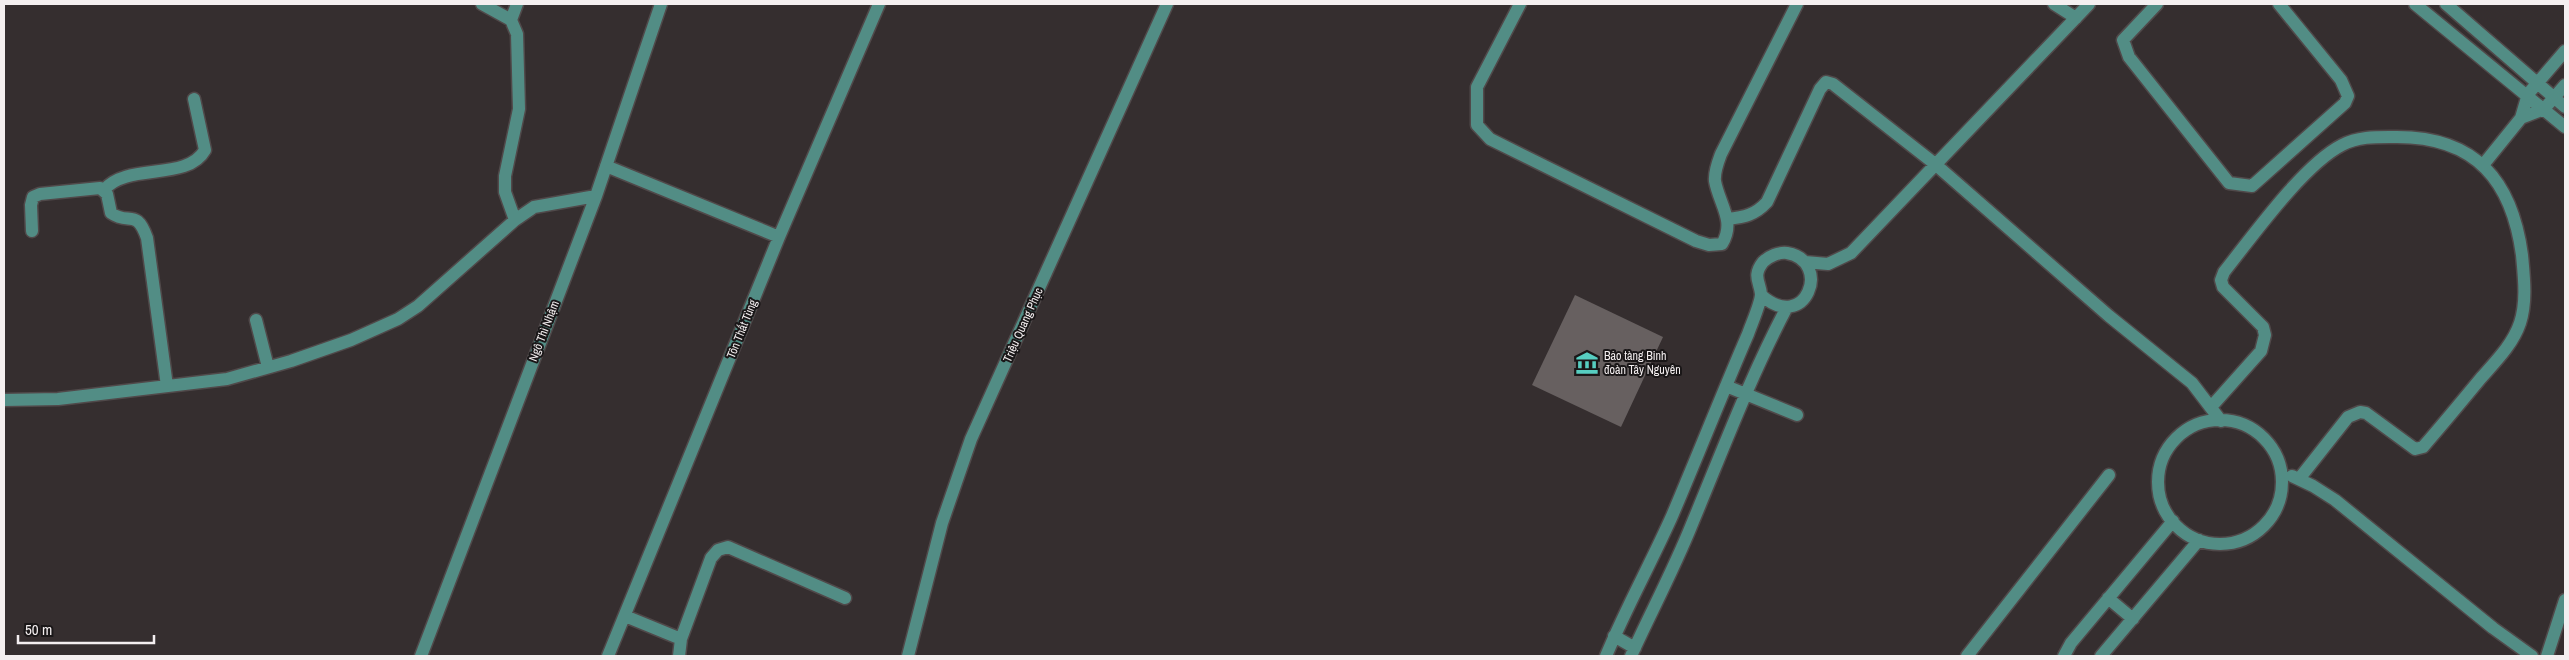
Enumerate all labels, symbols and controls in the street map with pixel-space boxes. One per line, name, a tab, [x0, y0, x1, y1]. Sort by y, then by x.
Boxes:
street label: Triệu Quang Phục	[999, 285, 1047, 365]
street label: Tôn Thất Tùng	[723, 297, 761, 361]
street label: Ngô Thì Nhậm	[525, 298, 563, 364]
place label: Bảo tàng Binh đoàn Tây Nguyên	[1604, 348, 1681, 378]
museum icon: Bảo tàng Binh đoàn Tây Nguyên	[1574, 350, 1600, 376]
scale bar	[18, 612, 154, 644]
text: 50 m	[25, 619, 52, 640]

